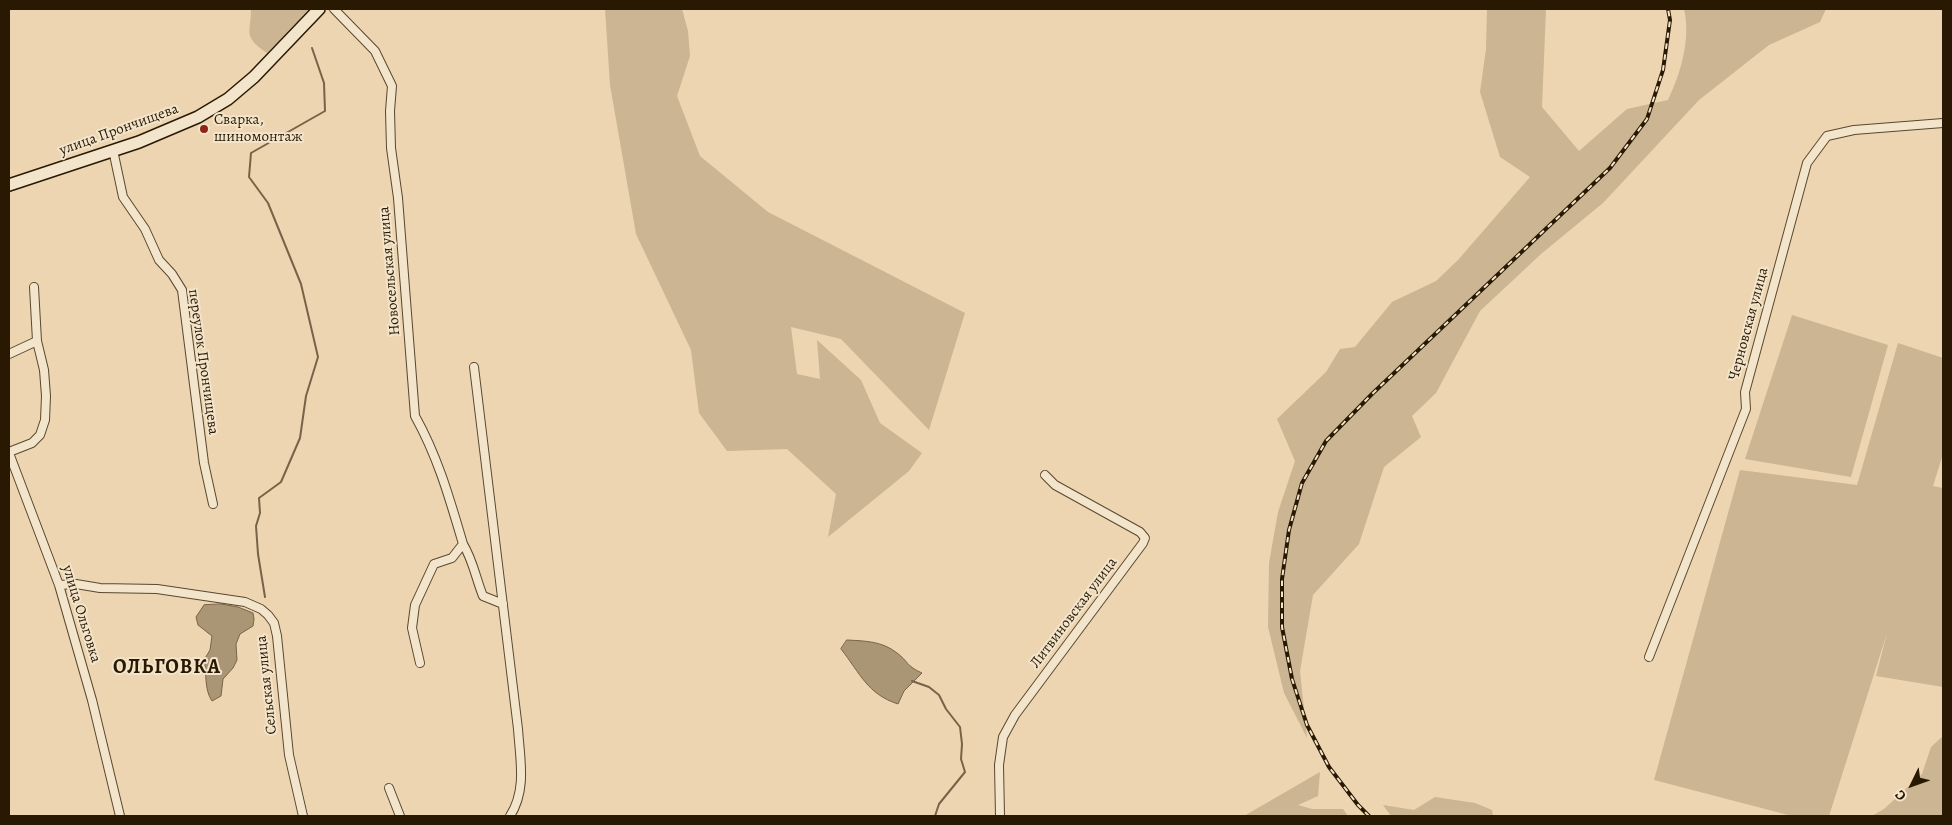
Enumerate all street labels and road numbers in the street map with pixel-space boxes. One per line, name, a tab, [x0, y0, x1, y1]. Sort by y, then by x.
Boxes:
street label: улица Прончищева	[57, 100, 181, 160]
street label: Новосельская улица	[375, 206, 405, 336]
street label: Черновская улица	[1725, 266, 1773, 382]
street label: переулок Прончищева	[184, 288, 222, 436]
street label: Литвиновская улица	[1027, 554, 1121, 672]
street label: улица Ольговка	[58, 563, 104, 665]
street label: Сельская улица	[253, 635, 281, 735]

